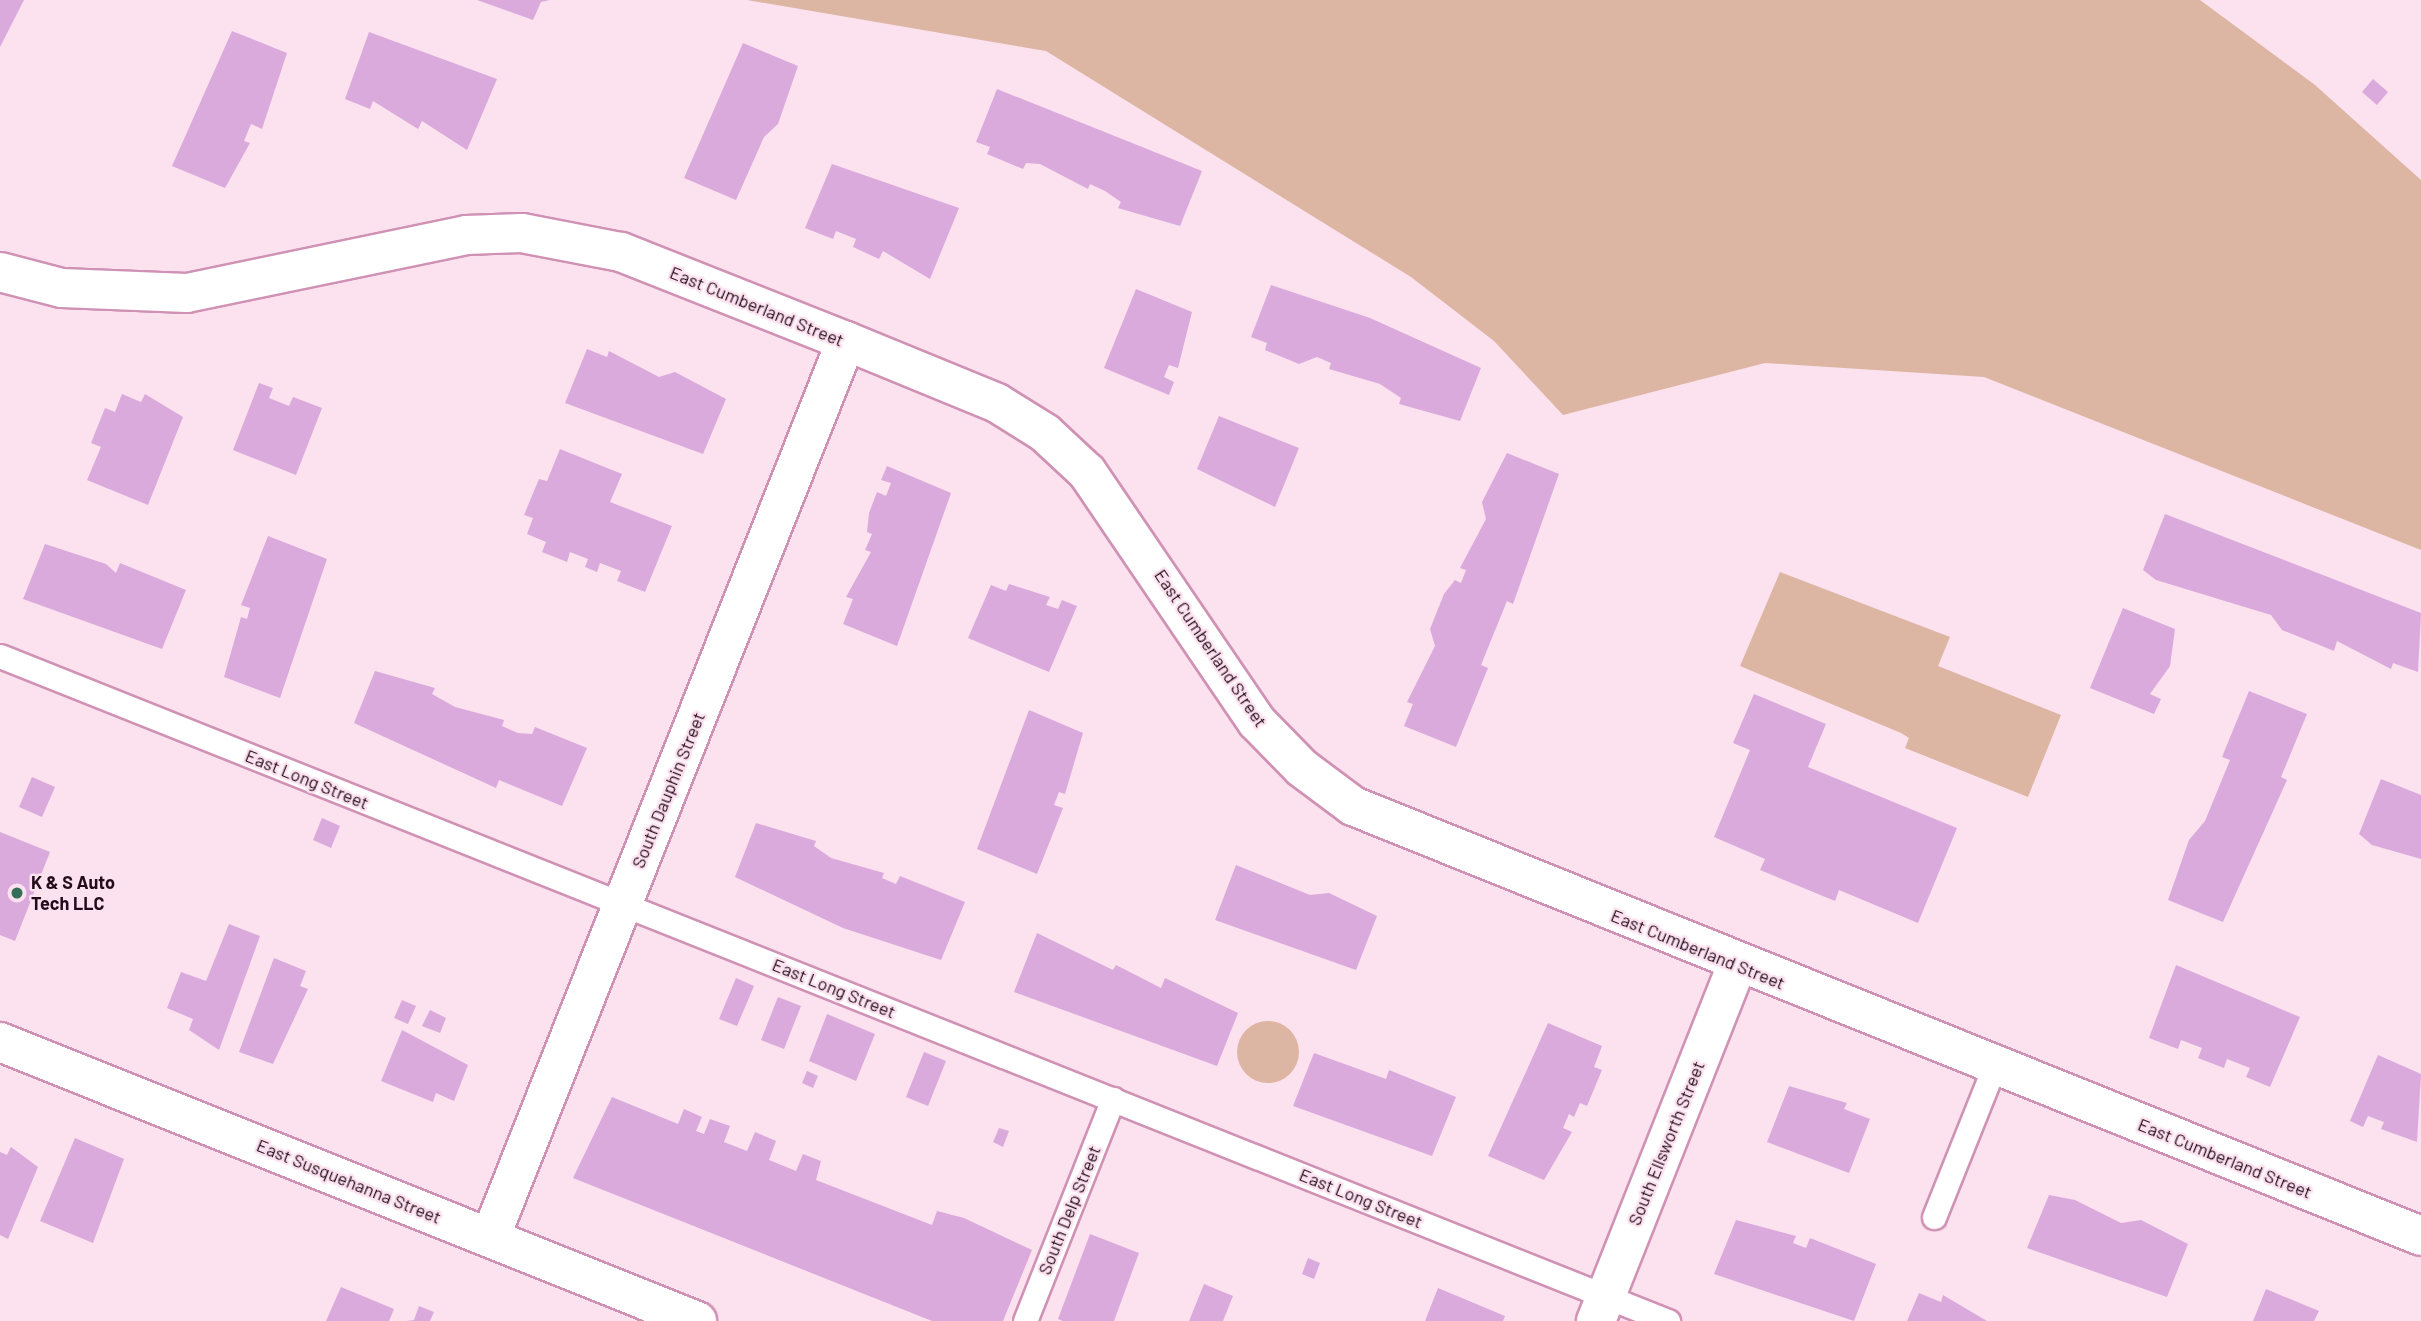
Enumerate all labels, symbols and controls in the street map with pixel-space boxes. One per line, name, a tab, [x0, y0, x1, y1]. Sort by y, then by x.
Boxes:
street label: East Cumberland Street	[667, 261, 847, 351]
street label: East Cumberland Street	[1150, 565, 1272, 731]
street label: South Dauphin Street	[627, 709, 709, 871]
street label: East Long Street	[242, 744, 372, 814]
place label: K & S Auto Tech LLC	[31, 872, 115, 914]
marker: K & S Auto Tech LLC	[9, 885, 25, 901]
street label: East Cumberland Street	[1608, 904, 1788, 994]
street label: East Long Street	[769, 953, 899, 1023]
street label: South Ellsworth Street	[1623, 1058, 1709, 1228]
street label: East Cumberland Street	[2135, 1113, 2315, 1203]
street label: East Susquehanna Street	[254, 1134, 444, 1228]
street label: South Delp Street	[1033, 1142, 1105, 1278]
street label: East Long Street	[1296, 1163, 1426, 1233]

